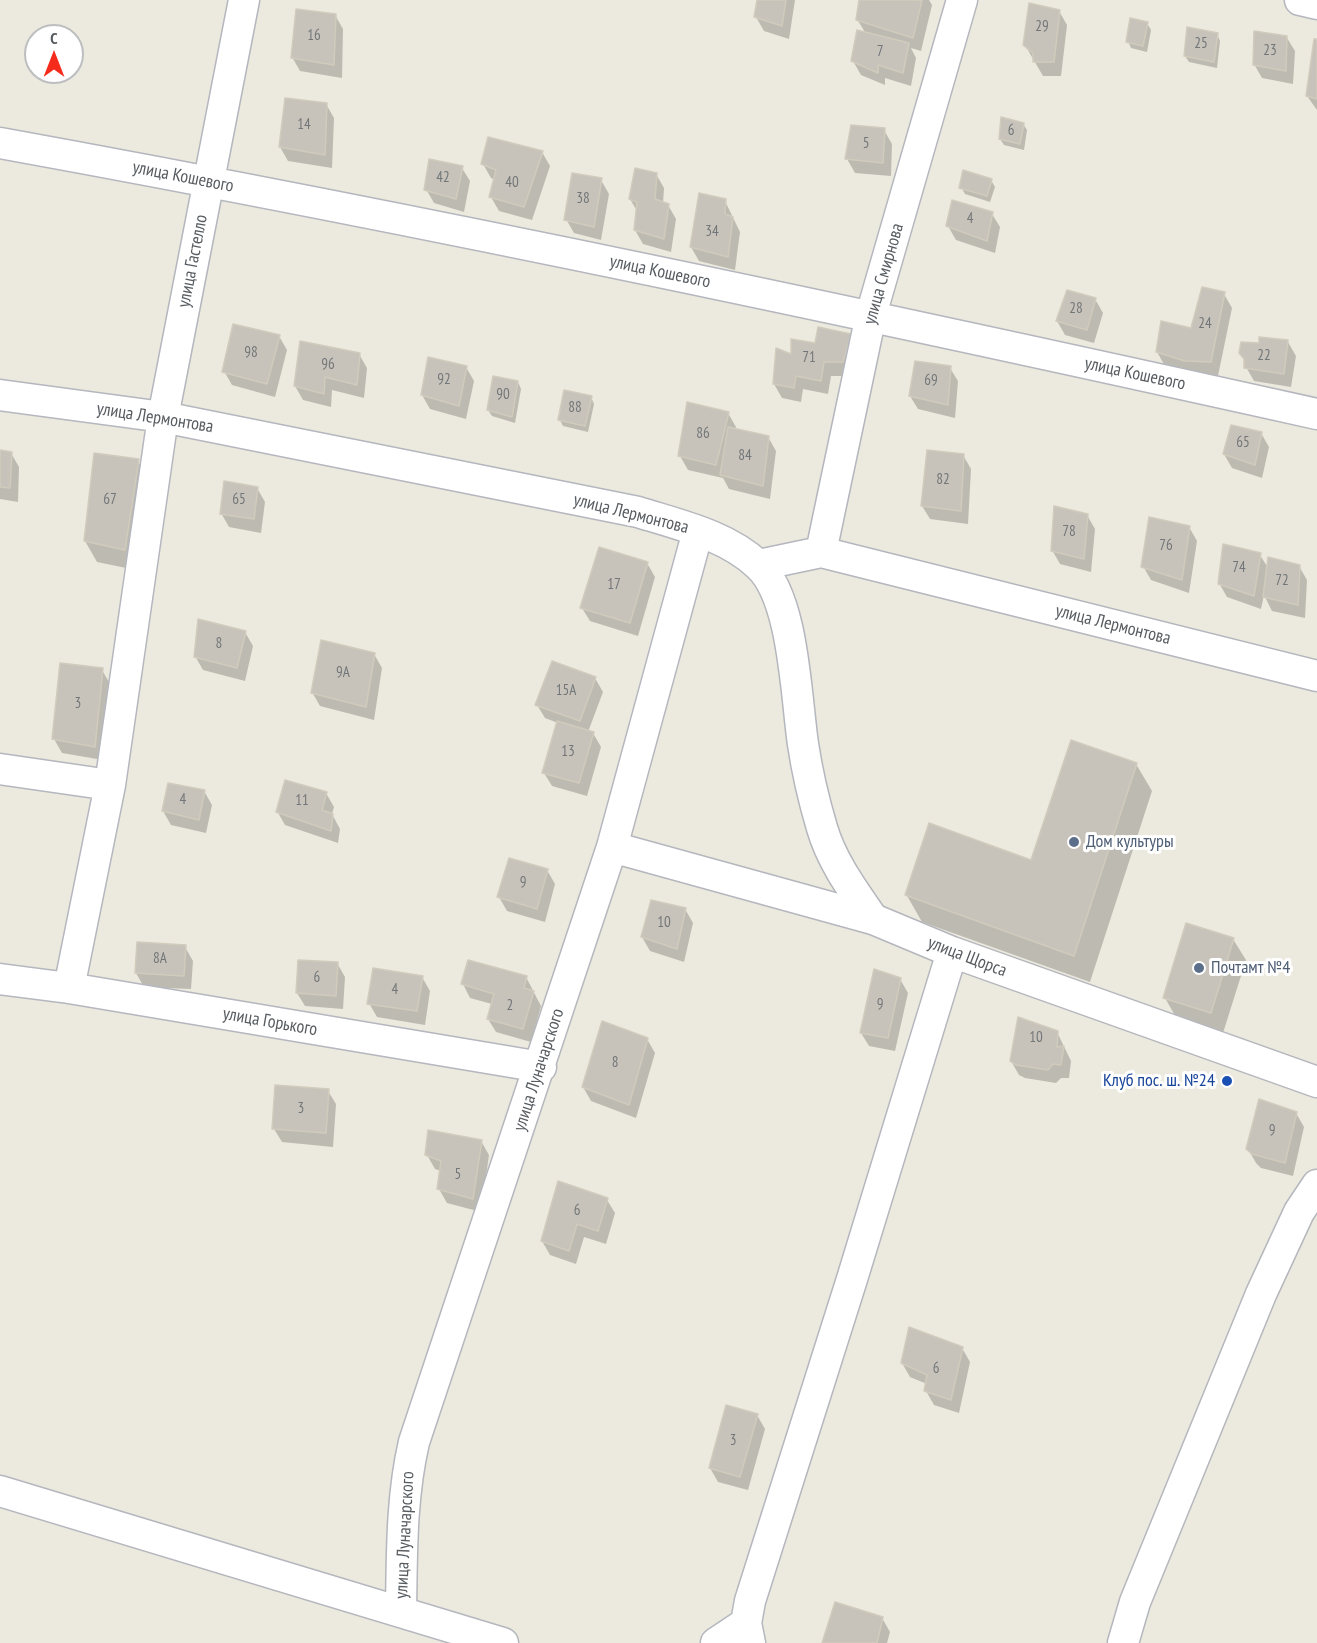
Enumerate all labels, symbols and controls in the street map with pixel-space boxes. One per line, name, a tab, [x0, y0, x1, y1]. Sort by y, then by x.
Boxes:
house number: 29	[1035, 18, 1049, 36]
north arrow	[24, 24, 84, 84]
house number: 16	[307, 27, 321, 45]
text: С	[50, 28, 58, 48]
house number: 25	[1194, 35, 1208, 53]
house number: 23	[1263, 42, 1277, 60]
house number: 7	[877, 43, 883, 61]
house number: 14	[297, 116, 311, 134]
house number: 6	[1008, 122, 1014, 140]
house number: 5	[863, 135, 869, 153]
street label: улица Кошевого	[131, 157, 235, 197]
house number: 42	[436, 169, 450, 187]
house number: 40	[505, 174, 519, 192]
house number: 38	[576, 190, 590, 208]
house number: 4	[967, 210, 973, 228]
street label: улица Гастелло	[173, 213, 213, 309]
street label: улица Смирнова	[859, 221, 909, 327]
house number: 34	[705, 223, 719, 241]
street label: улица Кошевого	[608, 251, 712, 293]
house number: 28	[1069, 300, 1083, 318]
house number: 24	[1198, 315, 1212, 333]
house number: 98	[244, 344, 258, 362]
house number: 22	[1257, 347, 1271, 365]
house number: 71	[802, 349, 816, 367]
street label: улица Кошевого	[1083, 353, 1187, 395]
house number: 96	[321, 356, 335, 374]
house number: 92	[437, 371, 451, 389]
house number: 69	[924, 372, 938, 390]
house number: 90	[496, 386, 510, 404]
street label: улица Лермонтова	[95, 398, 215, 438]
house number: 88	[568, 399, 582, 417]
house number: 86	[696, 425, 710, 443]
house number: 65	[1236, 434, 1250, 452]
house number: 84	[738, 447, 752, 465]
house number: 82	[936, 471, 950, 489]
street label: улица Лермонтова	[571, 489, 691, 539]
house number: 67	[103, 491, 117, 509]
house number: 65	[232, 491, 246, 509]
house number: 78	[1062, 523, 1076, 541]
house number: 76	[1159, 537, 1173, 555]
house number: 74	[1232, 559, 1246, 577]
house number: 72	[1275, 572, 1289, 590]
house number: 17	[607, 576, 621, 594]
street label: улица Лермонтова	[1053, 600, 1173, 650]
house number: 8	[216, 635, 222, 653]
house number: 9А	[336, 664, 350, 682]
house number: 15А	[556, 682, 576, 700]
house number: 3	[75, 695, 81, 713]
house number: 13	[561, 743, 575, 761]
house number: 4	[180, 791, 186, 809]
house number: 11	[295, 792, 309, 810]
place label: Дом культуры	[1086, 831, 1174, 853]
marker: Дом культуры	[1067, 835, 1081, 849]
house number: 9	[520, 874, 526, 892]
house number: 10	[657, 914, 671, 932]
street label: улица Щорса	[924, 932, 1010, 982]
house number: 8А	[153, 950, 167, 968]
place label: Почтамт №4	[1211, 957, 1290, 979]
marker: Почтамт №4	[1192, 961, 1206, 975]
house number: 6	[314, 969, 320, 987]
house number: 4	[392, 981, 398, 999]
house number: 9	[877, 996, 883, 1014]
house number: 2	[507, 997, 513, 1015]
street label: улица Горького	[221, 1003, 319, 1041]
street label: улица Луначарского	[509, 1006, 569, 1134]
house number: 10	[1029, 1029, 1043, 1047]
house number: 8	[612, 1054, 618, 1072]
place label: Клуб пос. ш. №24	[1103, 1070, 1215, 1092]
marker: Клуб пос. ш. №24	[1220, 1074, 1234, 1088]
house number: 3	[298, 1100, 304, 1118]
house number: 9	[1269, 1122, 1275, 1140]
house number: 5	[455, 1166, 461, 1184]
house number: 6	[574, 1202, 580, 1220]
house number: 6	[933, 1360, 939, 1378]
house number: 3	[730, 1432, 736, 1450]
street label: улица Луначарского	[391, 1471, 419, 1599]

